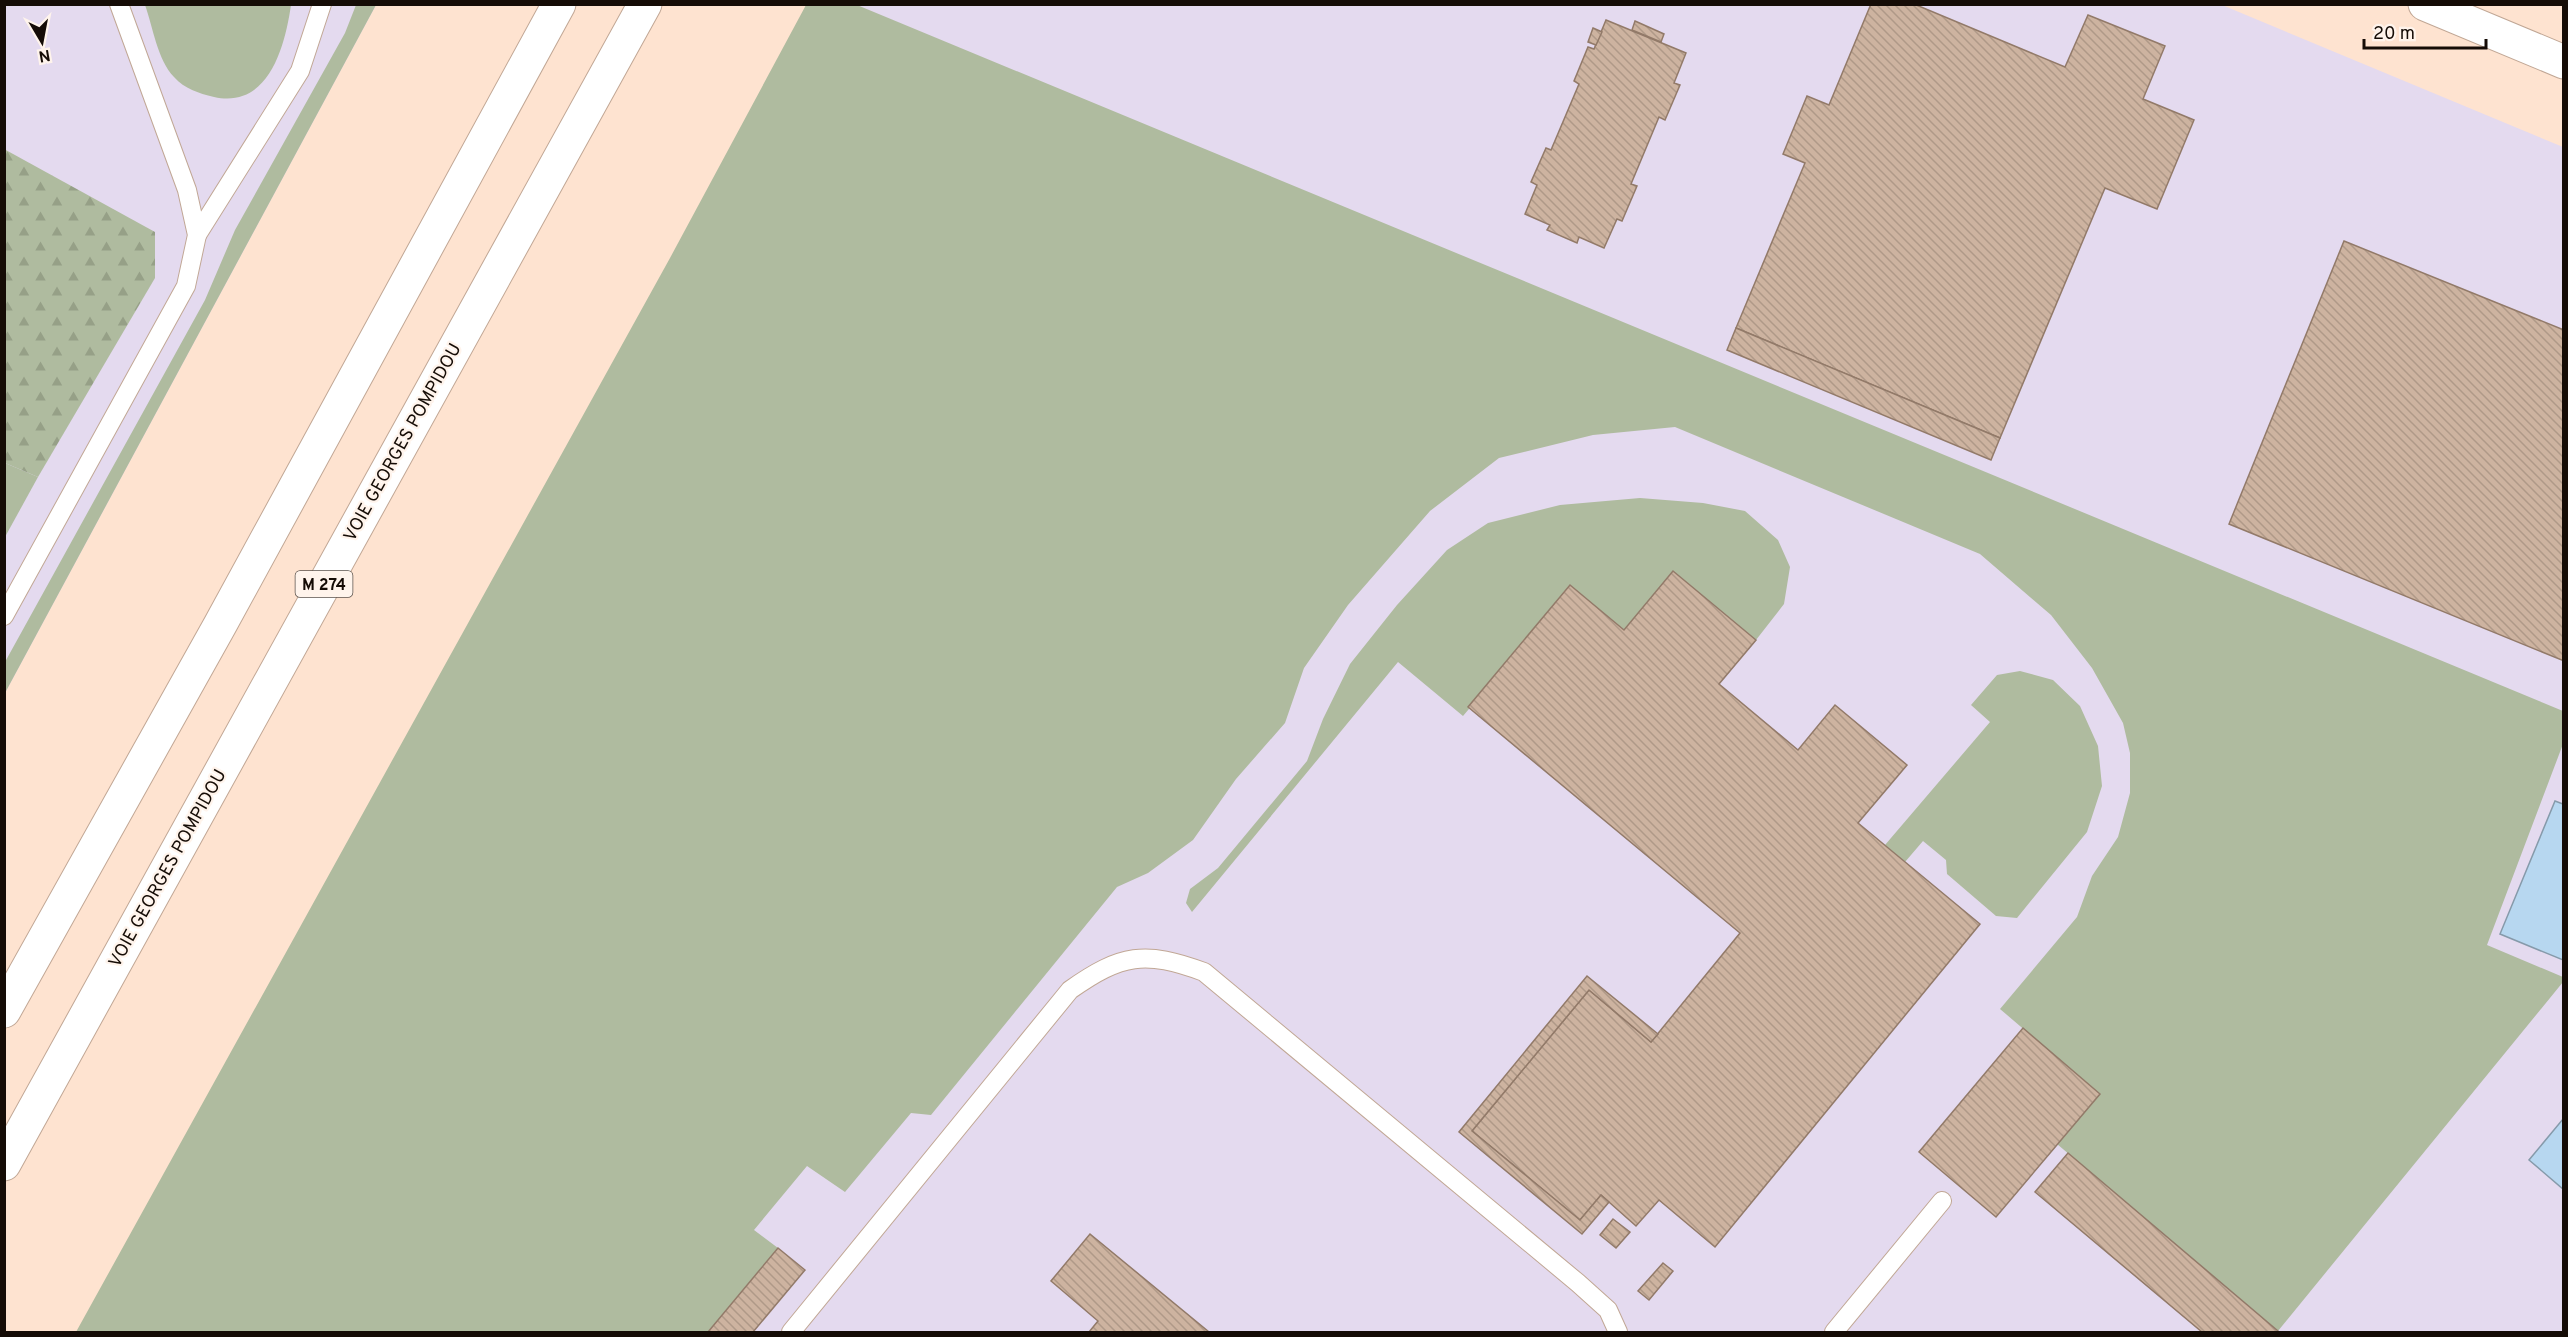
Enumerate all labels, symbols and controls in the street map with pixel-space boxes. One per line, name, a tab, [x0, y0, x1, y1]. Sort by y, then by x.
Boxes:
north arrow	[12, 12, 72, 72]
scale bar	[2364, 12, 2486, 50]
text: 20 m	[2373, 23, 2415, 46]
text: N	[37, 44, 52, 66]
street label: VOIE GEORGES POMPIDOU	[339, 340, 467, 546]
road number: M 274	[296, 571, 352, 597]
street label: VOIE GEORGES POMPIDOU	[104, 766, 232, 972]

